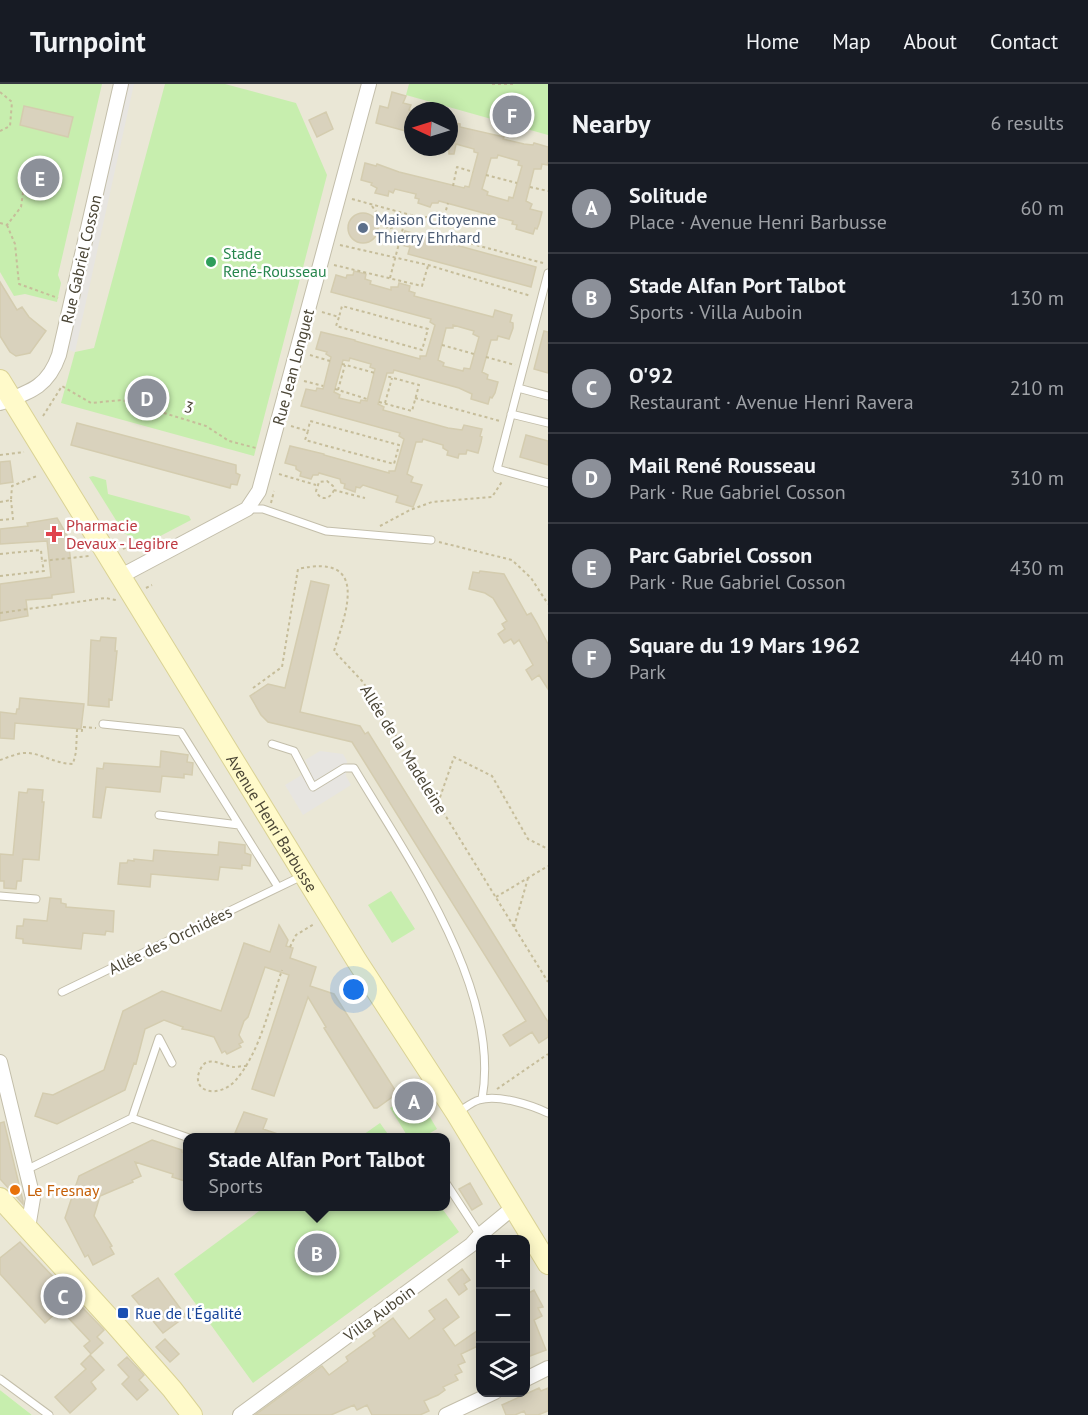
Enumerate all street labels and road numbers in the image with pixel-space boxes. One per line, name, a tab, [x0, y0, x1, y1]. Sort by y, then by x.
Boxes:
street label: Rue Gabriel Cosson	[56, 193, 106, 325]
street label: Rue Jean Longuet	[268, 306, 318, 427]
street label: 3	[182, 396, 196, 418]
street label: Allée de la Madeleine	[356, 681, 452, 817]
street label: Avenue Henri Barbusse	[222, 751, 322, 895]
street label: Allée des Orchidées	[105, 901, 235, 979]
street label: Villa Auboin	[339, 1281, 418, 1346]

